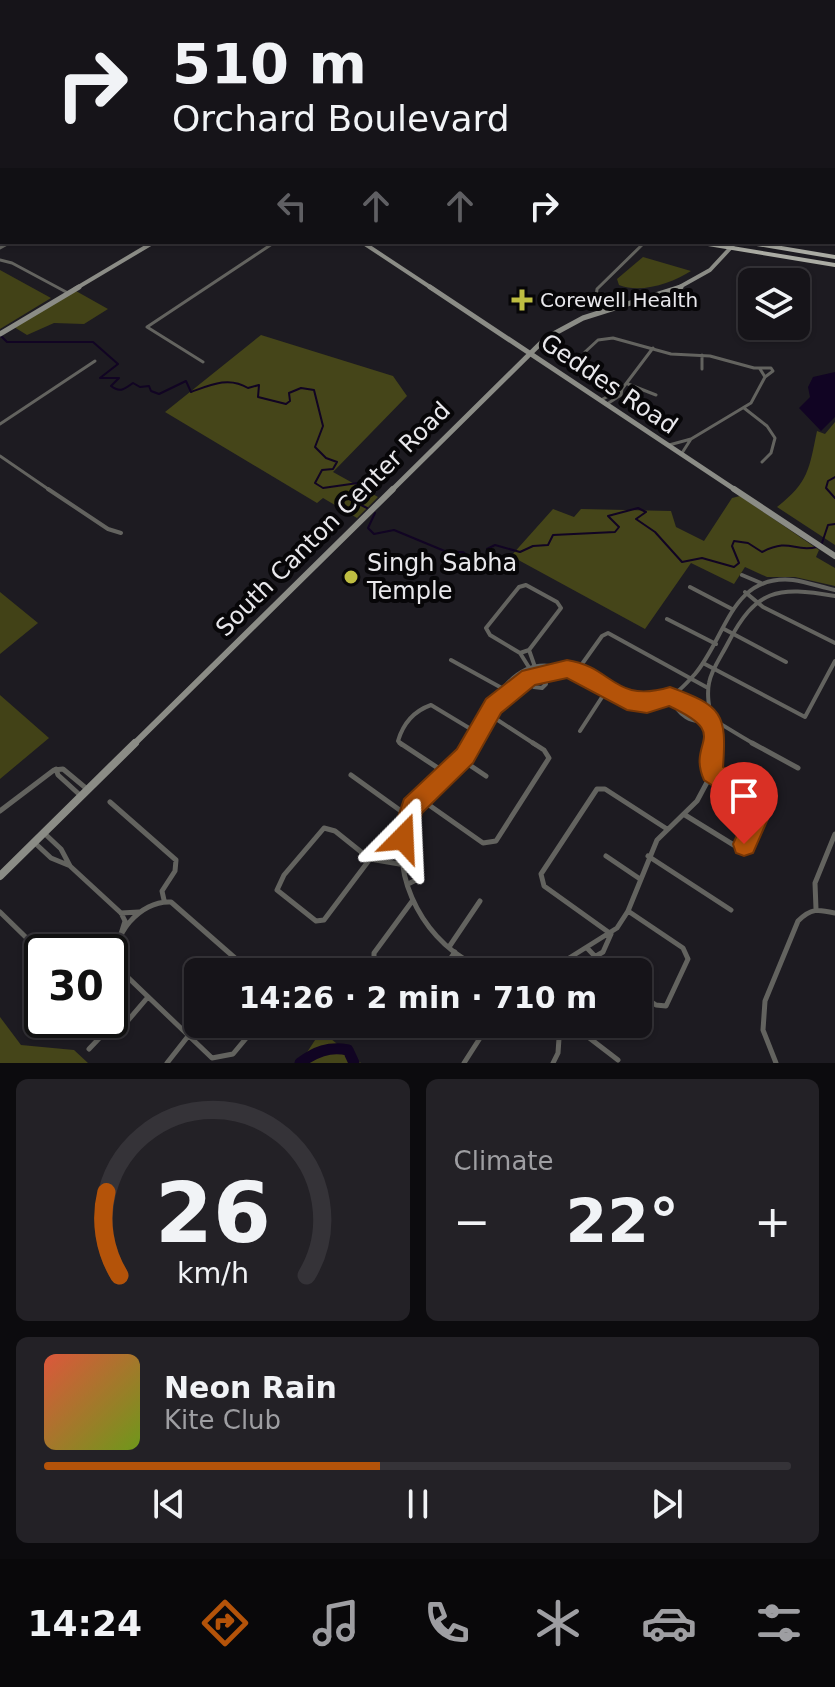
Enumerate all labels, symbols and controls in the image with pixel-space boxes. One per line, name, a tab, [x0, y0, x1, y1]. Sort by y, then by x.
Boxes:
text: 510 m	[172, 31, 367, 96]
icon: right	[40, 32, 144, 136]
text: Orchard Boulevard	[172, 98, 510, 139]
icon: left	[270, 184, 314, 228]
icon: ahead	[354, 184, 398, 228]
icon: ahead	[438, 184, 482, 228]
icon: right	[522, 184, 566, 228]
map controls	[738, 268, 810, 340]
button: layers	[738, 268, 810, 340]
place label: Corewell Health	[540, 288, 698, 312]
marker: Corewell Health	[511, 289, 533, 311]
street label: Geddes Road	[535, 328, 683, 440]
street label: South Canton Center Road	[210, 396, 456, 642]
place label: Singh Sabha Temple	[366, 549, 517, 605]
marker: Singh Sabha Temple	[342, 568, 360, 586]
pin	[710, 762, 778, 844]
icon: arrive	[722, 774, 766, 818]
position arrow	[361, 796, 445, 880]
speed limit sign: 30	[24, 934, 128, 1038]
text: 14:26 · 2 min · 710 m	[239, 980, 597, 1015]
text: Climate	[454, 1146, 554, 1176]
text: 26	[155, 1165, 271, 1262]
text: 22°	[566, 1186, 679, 1256]
text: −	[454, 1196, 490, 1247]
text: +	[754, 1196, 791, 1247]
text: km/h	[177, 1256, 249, 1290]
text: Neon Rain	[164, 1370, 337, 1405]
text: Kite Club	[164, 1405, 281, 1435]
icon: previous	[147, 1482, 191, 1526]
icon: pause	[396, 1482, 440, 1526]
icon: next	[645, 1482, 689, 1526]
icon: directions	[197, 1595, 253, 1651]
icon: music	[308, 1595, 364, 1651]
icon: phone	[419, 1595, 475, 1651]
icon: climate	[530, 1595, 586, 1651]
icon: car	[641, 1595, 697, 1651]
icon: filters	[751, 1595, 807, 1651]
text: 14:24	[27, 1603, 142, 1644]

